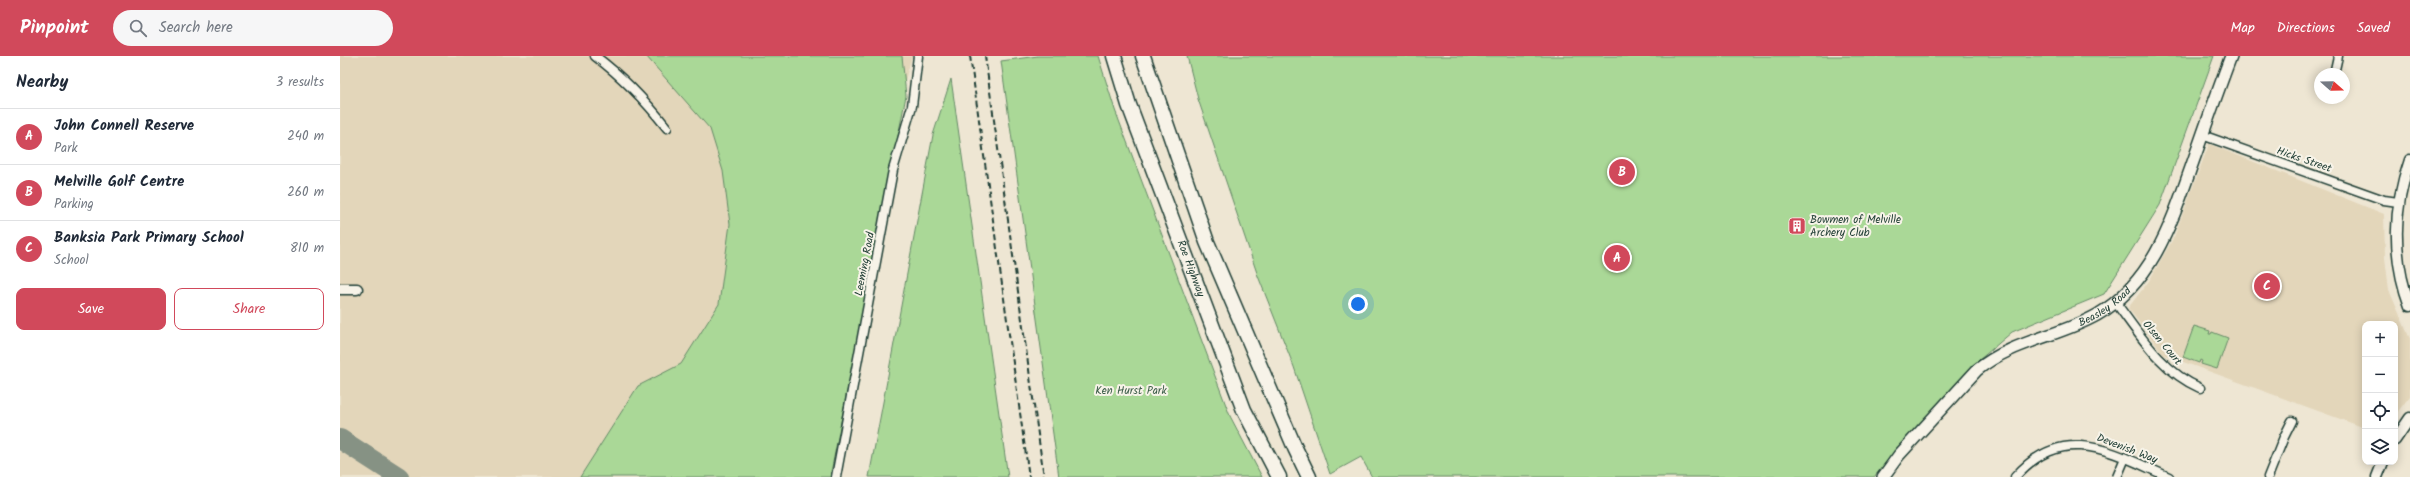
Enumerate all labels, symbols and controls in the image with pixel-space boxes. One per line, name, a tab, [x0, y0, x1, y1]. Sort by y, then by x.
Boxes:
search box	[113, 10, 393, 46]
text: Pinpoint	[20, 13, 89, 43]
text: Search here	[159, 16, 233, 40]
icon: search	[127, 17, 149, 39]
text: Map	[2230, 17, 2255, 39]
text: Directions	[2277, 17, 2335, 39]
text: Saved	[2357, 17, 2390, 39]
north arrow	[2314, 68, 2350, 104]
text: Nearby	[16, 69, 68, 96]
text: 3 results	[276, 72, 324, 93]
text: John Connell Reserve	[54, 114, 194, 138]
text: A	[25, 126, 33, 147]
text: 240 m	[287, 126, 324, 147]
text: Park	[54, 138, 78, 159]
street label: Hicks Street	[2274, 142, 2335, 178]
pin: B	[1609, 157, 1635, 187]
text: Melville Golf Centre	[54, 170, 184, 194]
text: B	[25, 182, 33, 203]
text: 260 m	[287, 182, 324, 203]
text: Parking	[54, 194, 94, 215]
place label: Bowmen of Melville Archery Club	[1810, 211, 1901, 242]
building icon: Bowmen of Melville Archery Club	[1787, 216, 1807, 236]
text: Banksia Park Primary School	[54, 226, 244, 250]
street label: Leeming Road	[850, 230, 880, 298]
street label: Roe Highway	[1172, 237, 1210, 300]
text: C	[25, 238, 33, 259]
text: 810 m	[290, 238, 324, 259]
pin: A	[1604, 243, 1630, 273]
text: School	[54, 250, 89, 271]
pin: C	[2254, 271, 2280, 301]
street label: Beasley Road	[2076, 283, 2136, 332]
button: Save	[16, 288, 166, 330]
button: Share	[174, 288, 324, 330]
your location	[1348, 294, 1368, 314]
street label: Olsen Court	[2138, 316, 2187, 370]
map controls	[2362, 321, 2398, 465]
button: +	[2362, 321, 2398, 357]
button: −	[2362, 357, 2398, 393]
park label: Ken Hurst Park	[1095, 382, 1167, 400]
button: locate	[2362, 393, 2398, 429]
street label: Devenish Way	[2094, 429, 2161, 469]
button: layers	[2362, 429, 2398, 465]

